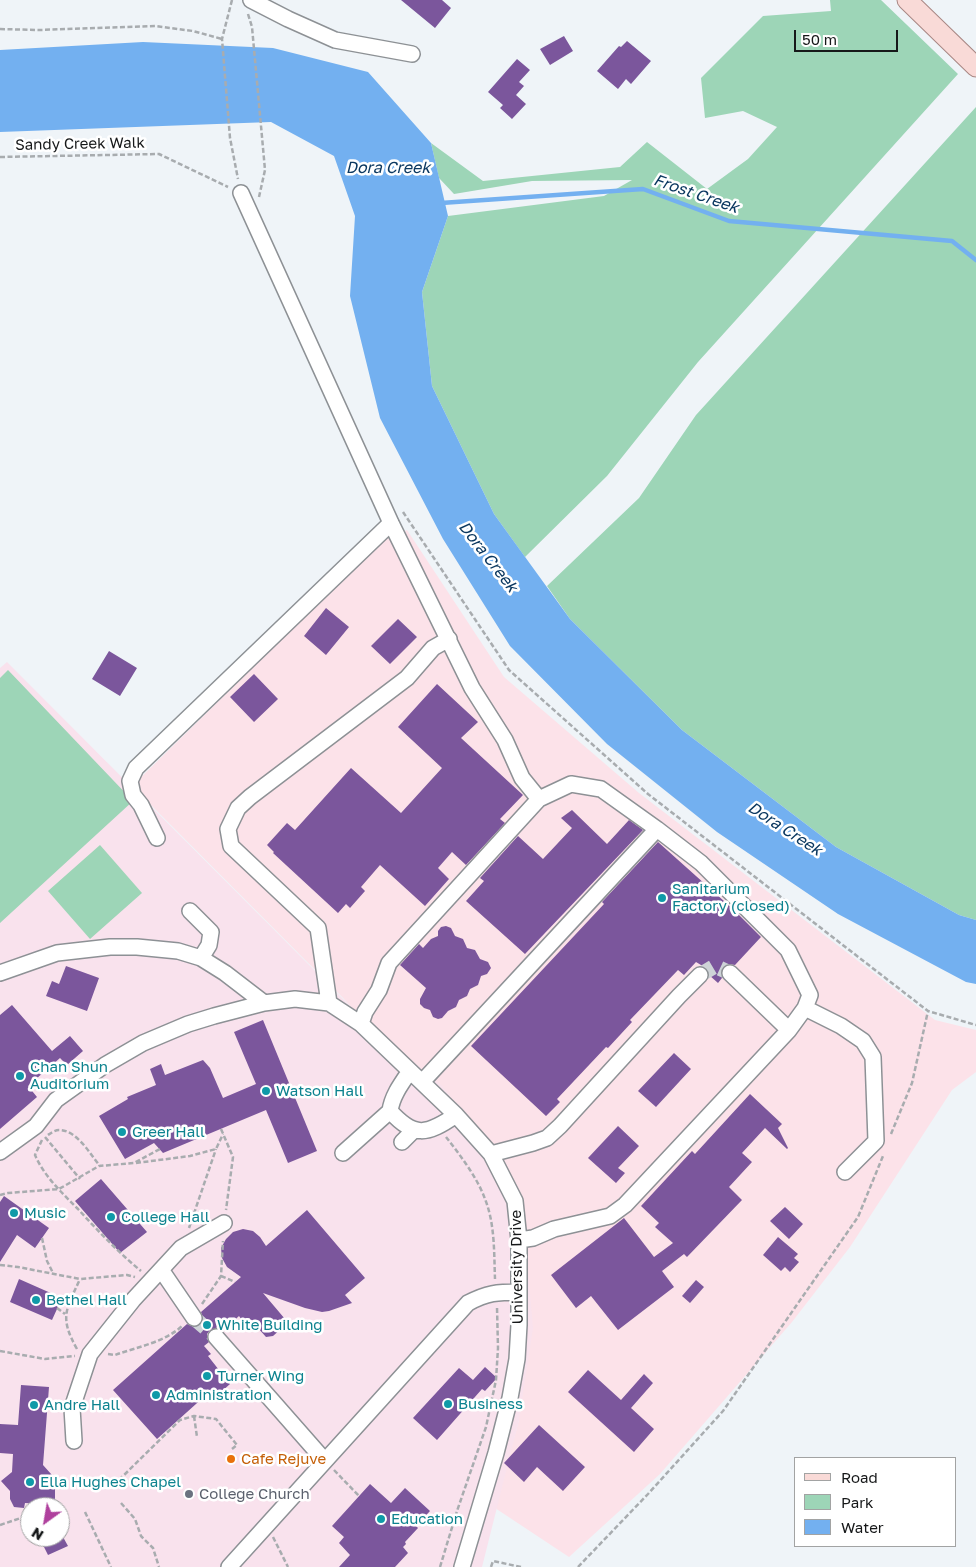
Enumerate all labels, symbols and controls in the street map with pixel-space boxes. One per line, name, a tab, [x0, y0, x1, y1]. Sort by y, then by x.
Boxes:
scale bar	[796, 20, 900, 52]
text: 50 m	[802, 30, 837, 48]
street label: Sandy Creek Walk	[15, 134, 145, 154]
water label: Dora Creek	[346, 158, 430, 178]
water label: Frost Creek	[651, 170, 741, 218]
water label: Dora Creek	[454, 518, 522, 596]
water label: Dora Creek	[744, 798, 826, 860]
place label: Sanitarium Factory (closed)	[672, 880, 790, 915]
marker: Sanitarium Factory (closed)	[656, 892, 668, 904]
place label: Chan Shun Auditorium	[30, 1058, 109, 1093]
marker: Chan Shun Auditorium	[14, 1070, 26, 1082]
place label: Watson Hall	[276, 1082, 364, 1100]
marker: Watson Hall	[260, 1085, 272, 1097]
place label: Greer Hall	[132, 1123, 205, 1141]
marker: Greer Hall	[116, 1126, 128, 1138]
place label: Music	[24, 1204, 66, 1222]
marker: Music	[8, 1207, 20, 1219]
place label: College Hall	[121, 1208, 209, 1226]
street label: University Drive	[507, 1210, 527, 1324]
marker: College Hall	[105, 1211, 117, 1223]
place label: Bethel Hall	[46, 1291, 127, 1309]
marker: Bethel Hall	[30, 1294, 42, 1306]
place label: White Building	[217, 1316, 323, 1334]
marker: White Building	[201, 1319, 213, 1331]
place label: Turner Wing	[217, 1367, 304, 1385]
marker: Turner Wing	[201, 1370, 213, 1382]
place label: Administration	[166, 1386, 272, 1404]
marker: Administration	[150, 1389, 162, 1401]
place label: Business	[458, 1395, 523, 1413]
place label: Andre Hall	[44, 1396, 120, 1414]
marker: Business	[442, 1398, 454, 1410]
marker: Andre Hall	[28, 1399, 40, 1411]
place label: Cafe Rejuve	[241, 1450, 326, 1468]
marker: Cafe Rejuve	[225, 1453, 237, 1465]
legend	[794, 1457, 956, 1547]
text: Road	[841, 1468, 878, 1486]
place label: Ella Hughes Chapel	[40, 1473, 181, 1491]
marker: Ella Hughes Chapel	[24, 1476, 36, 1488]
place label: College Church	[199, 1485, 310, 1503]
marker: College Church	[183, 1488, 195, 1500]
text: Park	[841, 1493, 873, 1511]
north arrow	[20, 1497, 70, 1547]
place label: Education	[391, 1510, 463, 1528]
marker: Education	[375, 1513, 387, 1525]
text: Water	[841, 1518, 884, 1536]
text: N	[28, 1524, 46, 1544]

